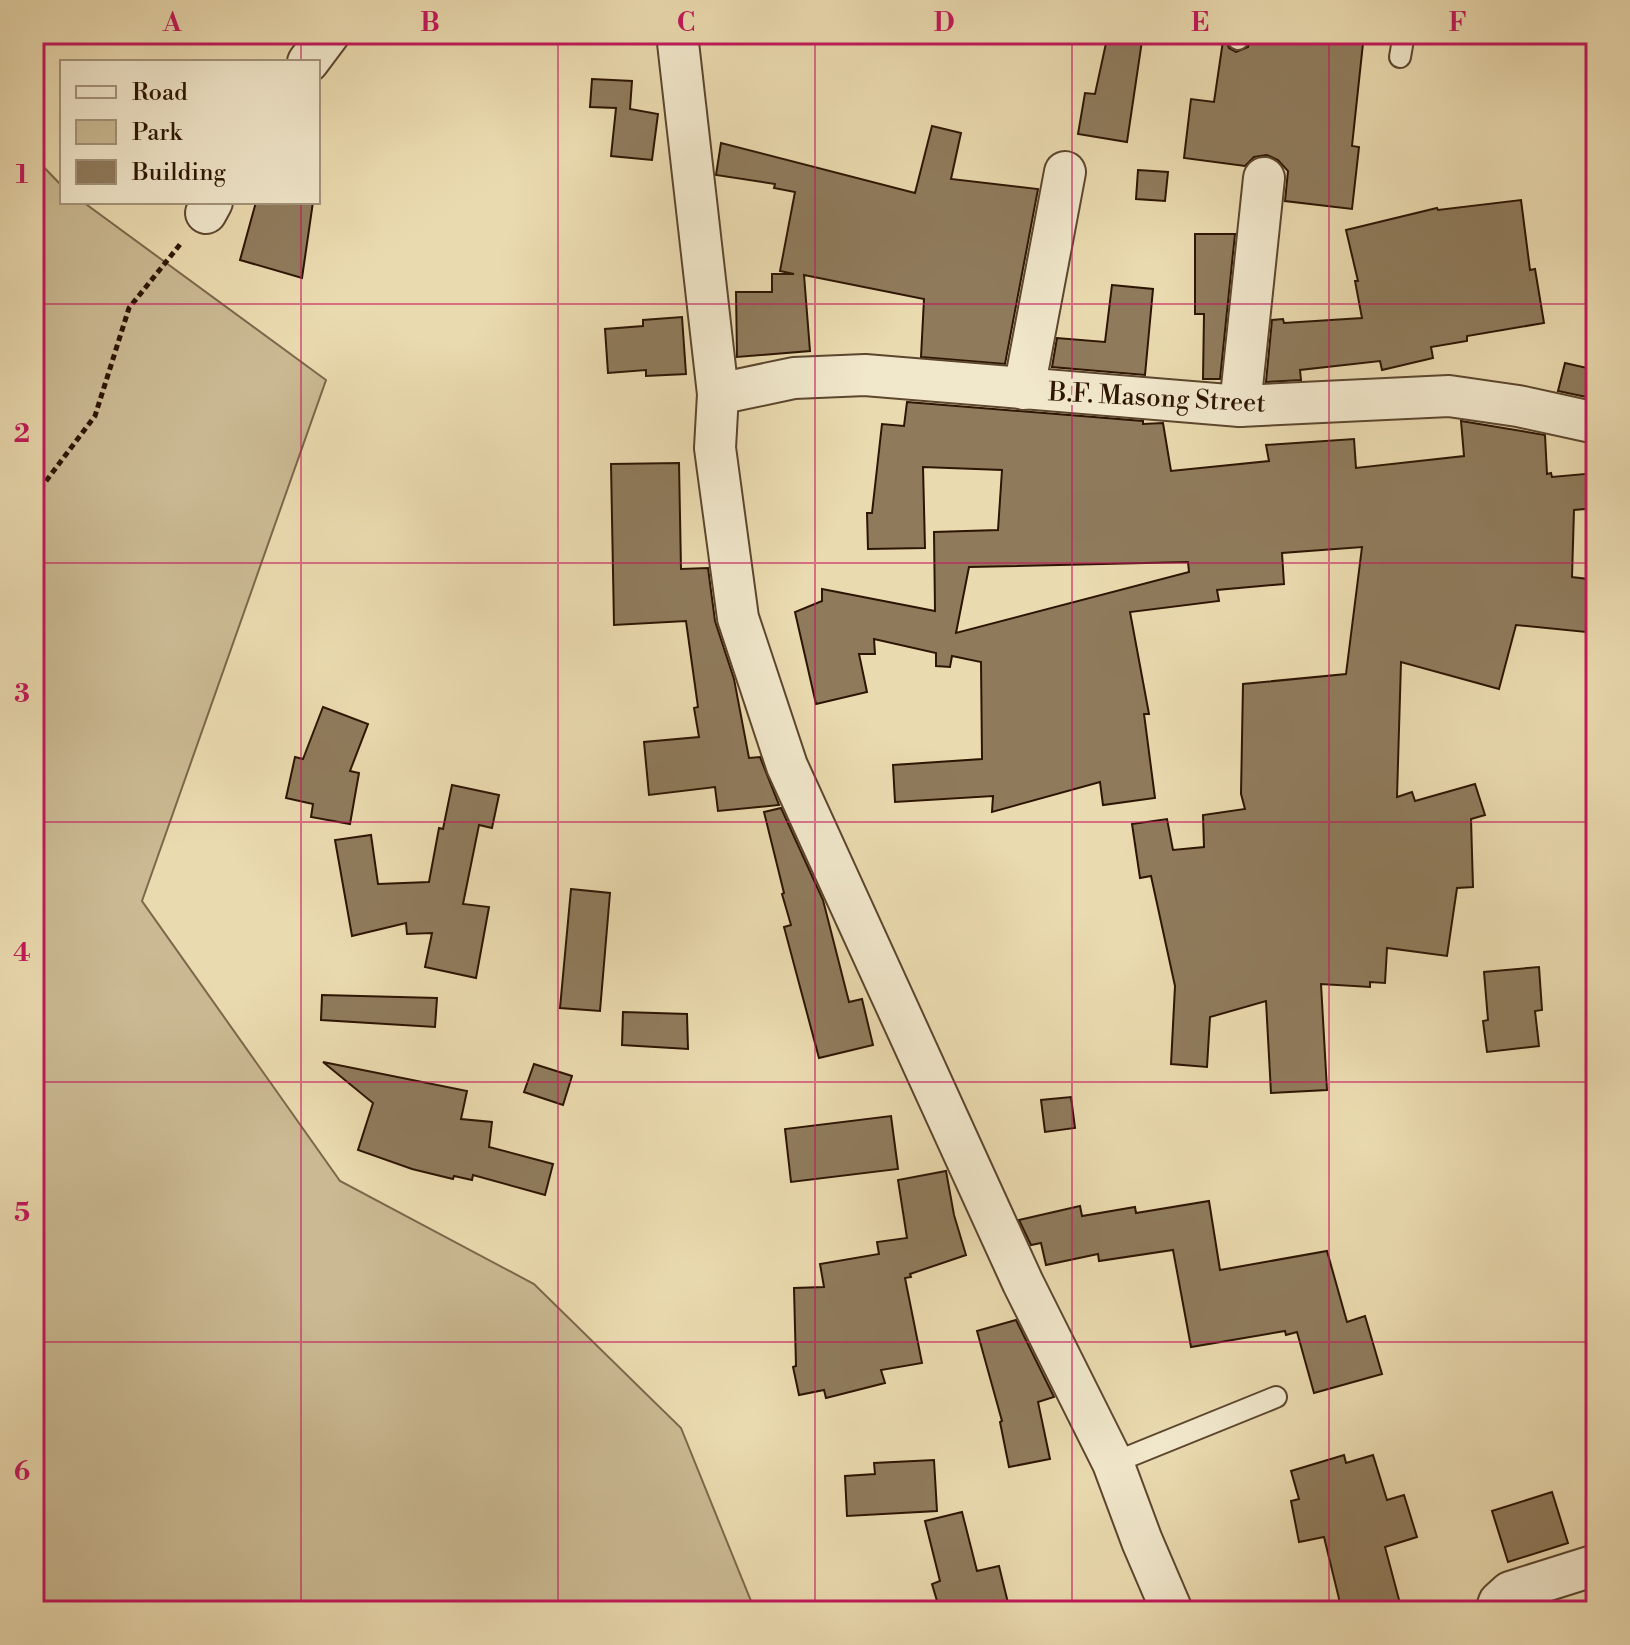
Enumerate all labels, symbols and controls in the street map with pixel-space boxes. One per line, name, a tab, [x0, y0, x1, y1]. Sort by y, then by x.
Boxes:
text: A	[162, 7, 182, 39]
text: B	[420, 7, 440, 39]
text: C	[677, 7, 695, 39]
text: D	[934, 7, 954, 39]
text: E	[1191, 7, 1209, 39]
text: F	[1449, 7, 1467, 39]
legend	[60, 60, 320, 204]
text: Road	[132, 78, 188, 108]
text: Park	[132, 118, 183, 148]
text: Building	[131, 158, 226, 188]
text: 1	[16, 159, 29, 191]
street label: B.F. Masong Street	[1047, 376, 1266, 420]
text: 2	[14, 418, 30, 450]
text: 3	[14, 678, 30, 710]
text: 4	[13, 937, 31, 969]
text: 5	[14, 1197, 30, 1229]
text: 6	[14, 1456, 30, 1488]

